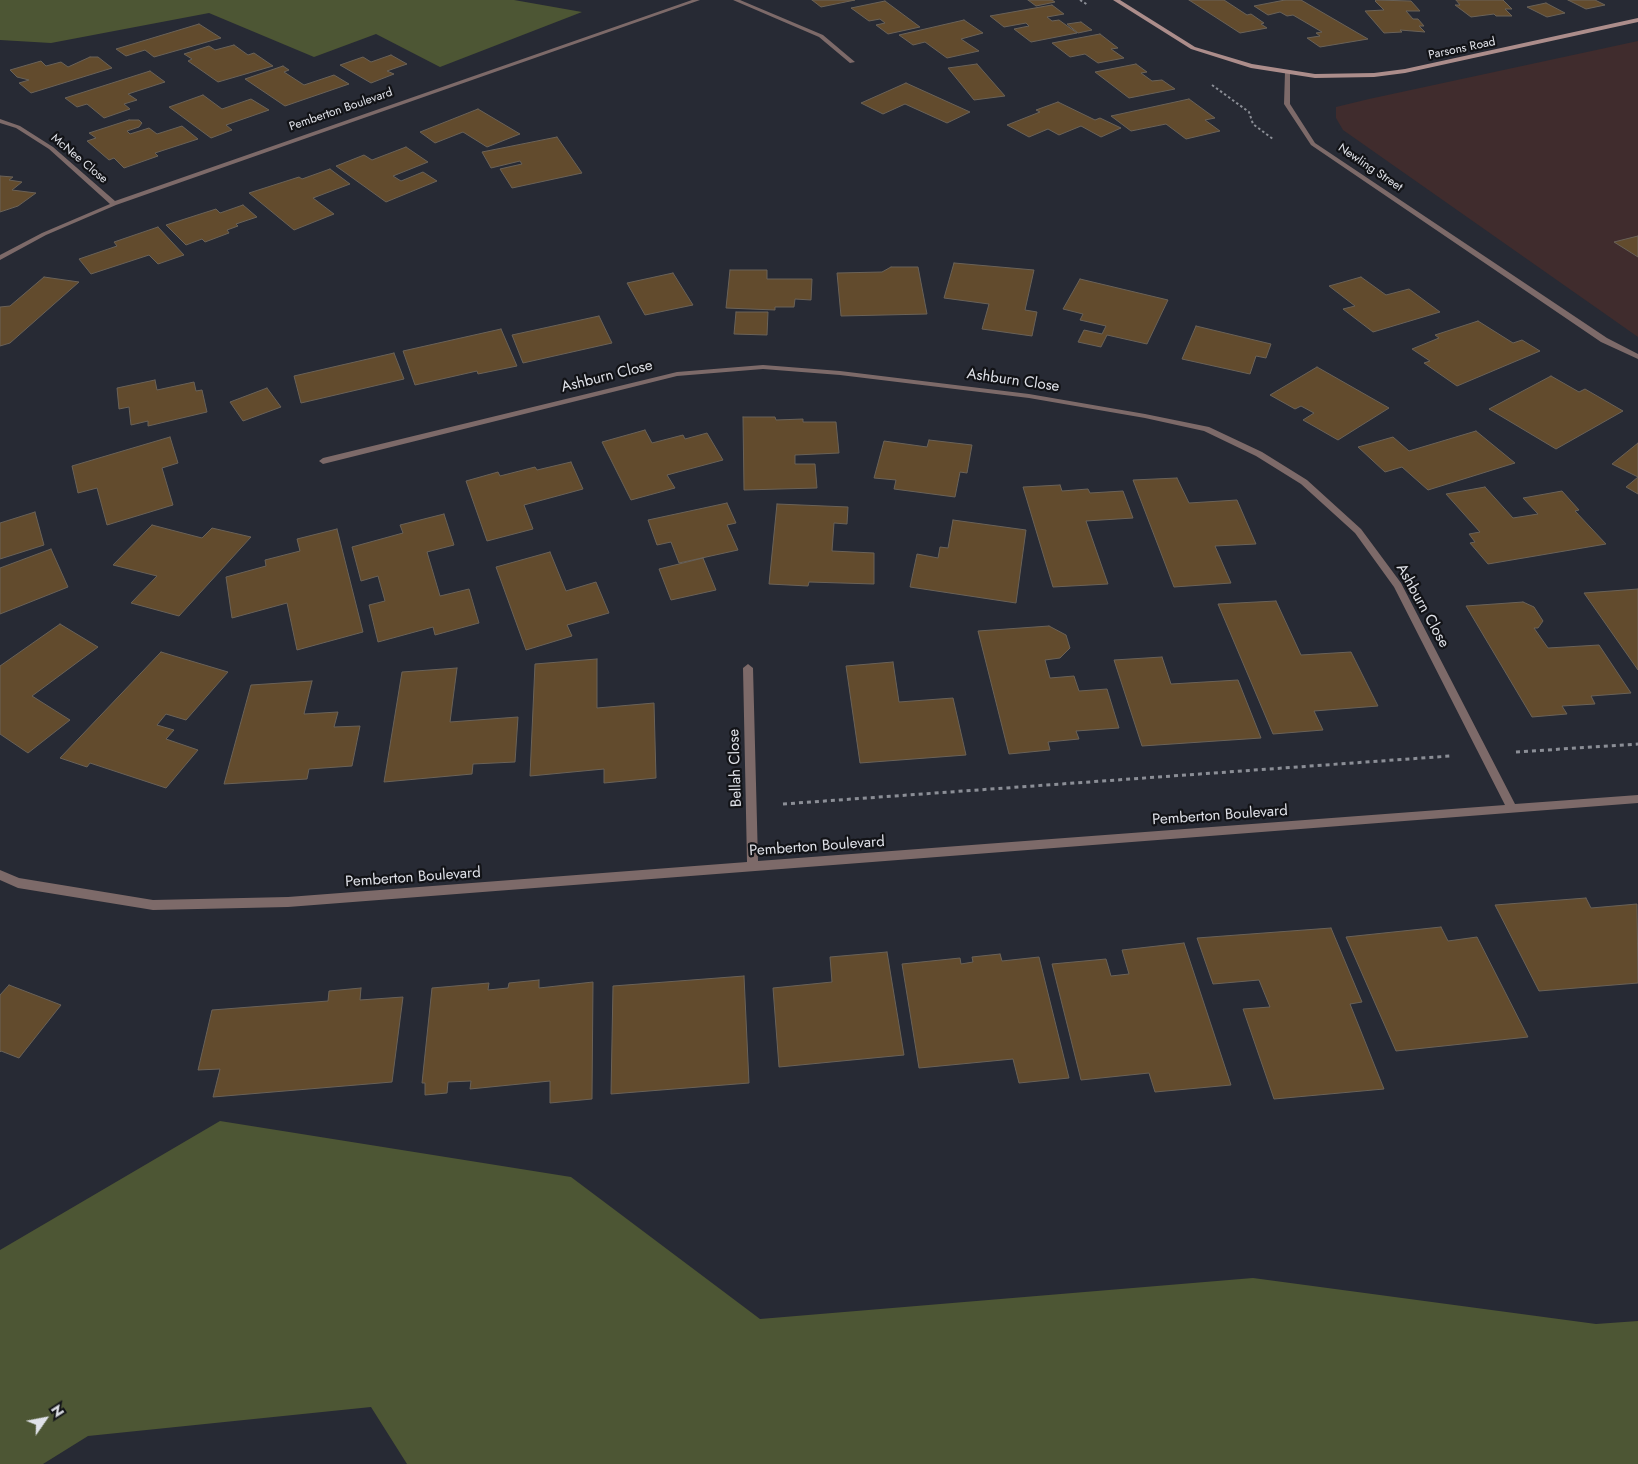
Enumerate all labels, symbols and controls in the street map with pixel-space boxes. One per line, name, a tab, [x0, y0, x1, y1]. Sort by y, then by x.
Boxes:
street label: Parsons Road	[1427, 35, 1497, 63]
street label: Pemberton Boulevard	[287, 86, 395, 134]
street label: McNee Close	[48, 131, 110, 187]
street label: Newling Street	[1335, 141, 1405, 195]
street label: Ashburn Close	[559, 357, 655, 397]
street label: Ashburn Close	[965, 366, 1061, 396]
street label: Ashburn Close	[1391, 561, 1453, 651]
street label: Bellah Close	[726, 729, 746, 807]
street label: Pemberton Boulevard	[1152, 802, 1288, 830]
street label: Pemberton Boulevard	[749, 833, 885, 861]
street label: Pemberton Boulevard	[345, 864, 481, 892]
north arrow	[20, 1394, 70, 1444]
text: N	[46, 1401, 69, 1421]

